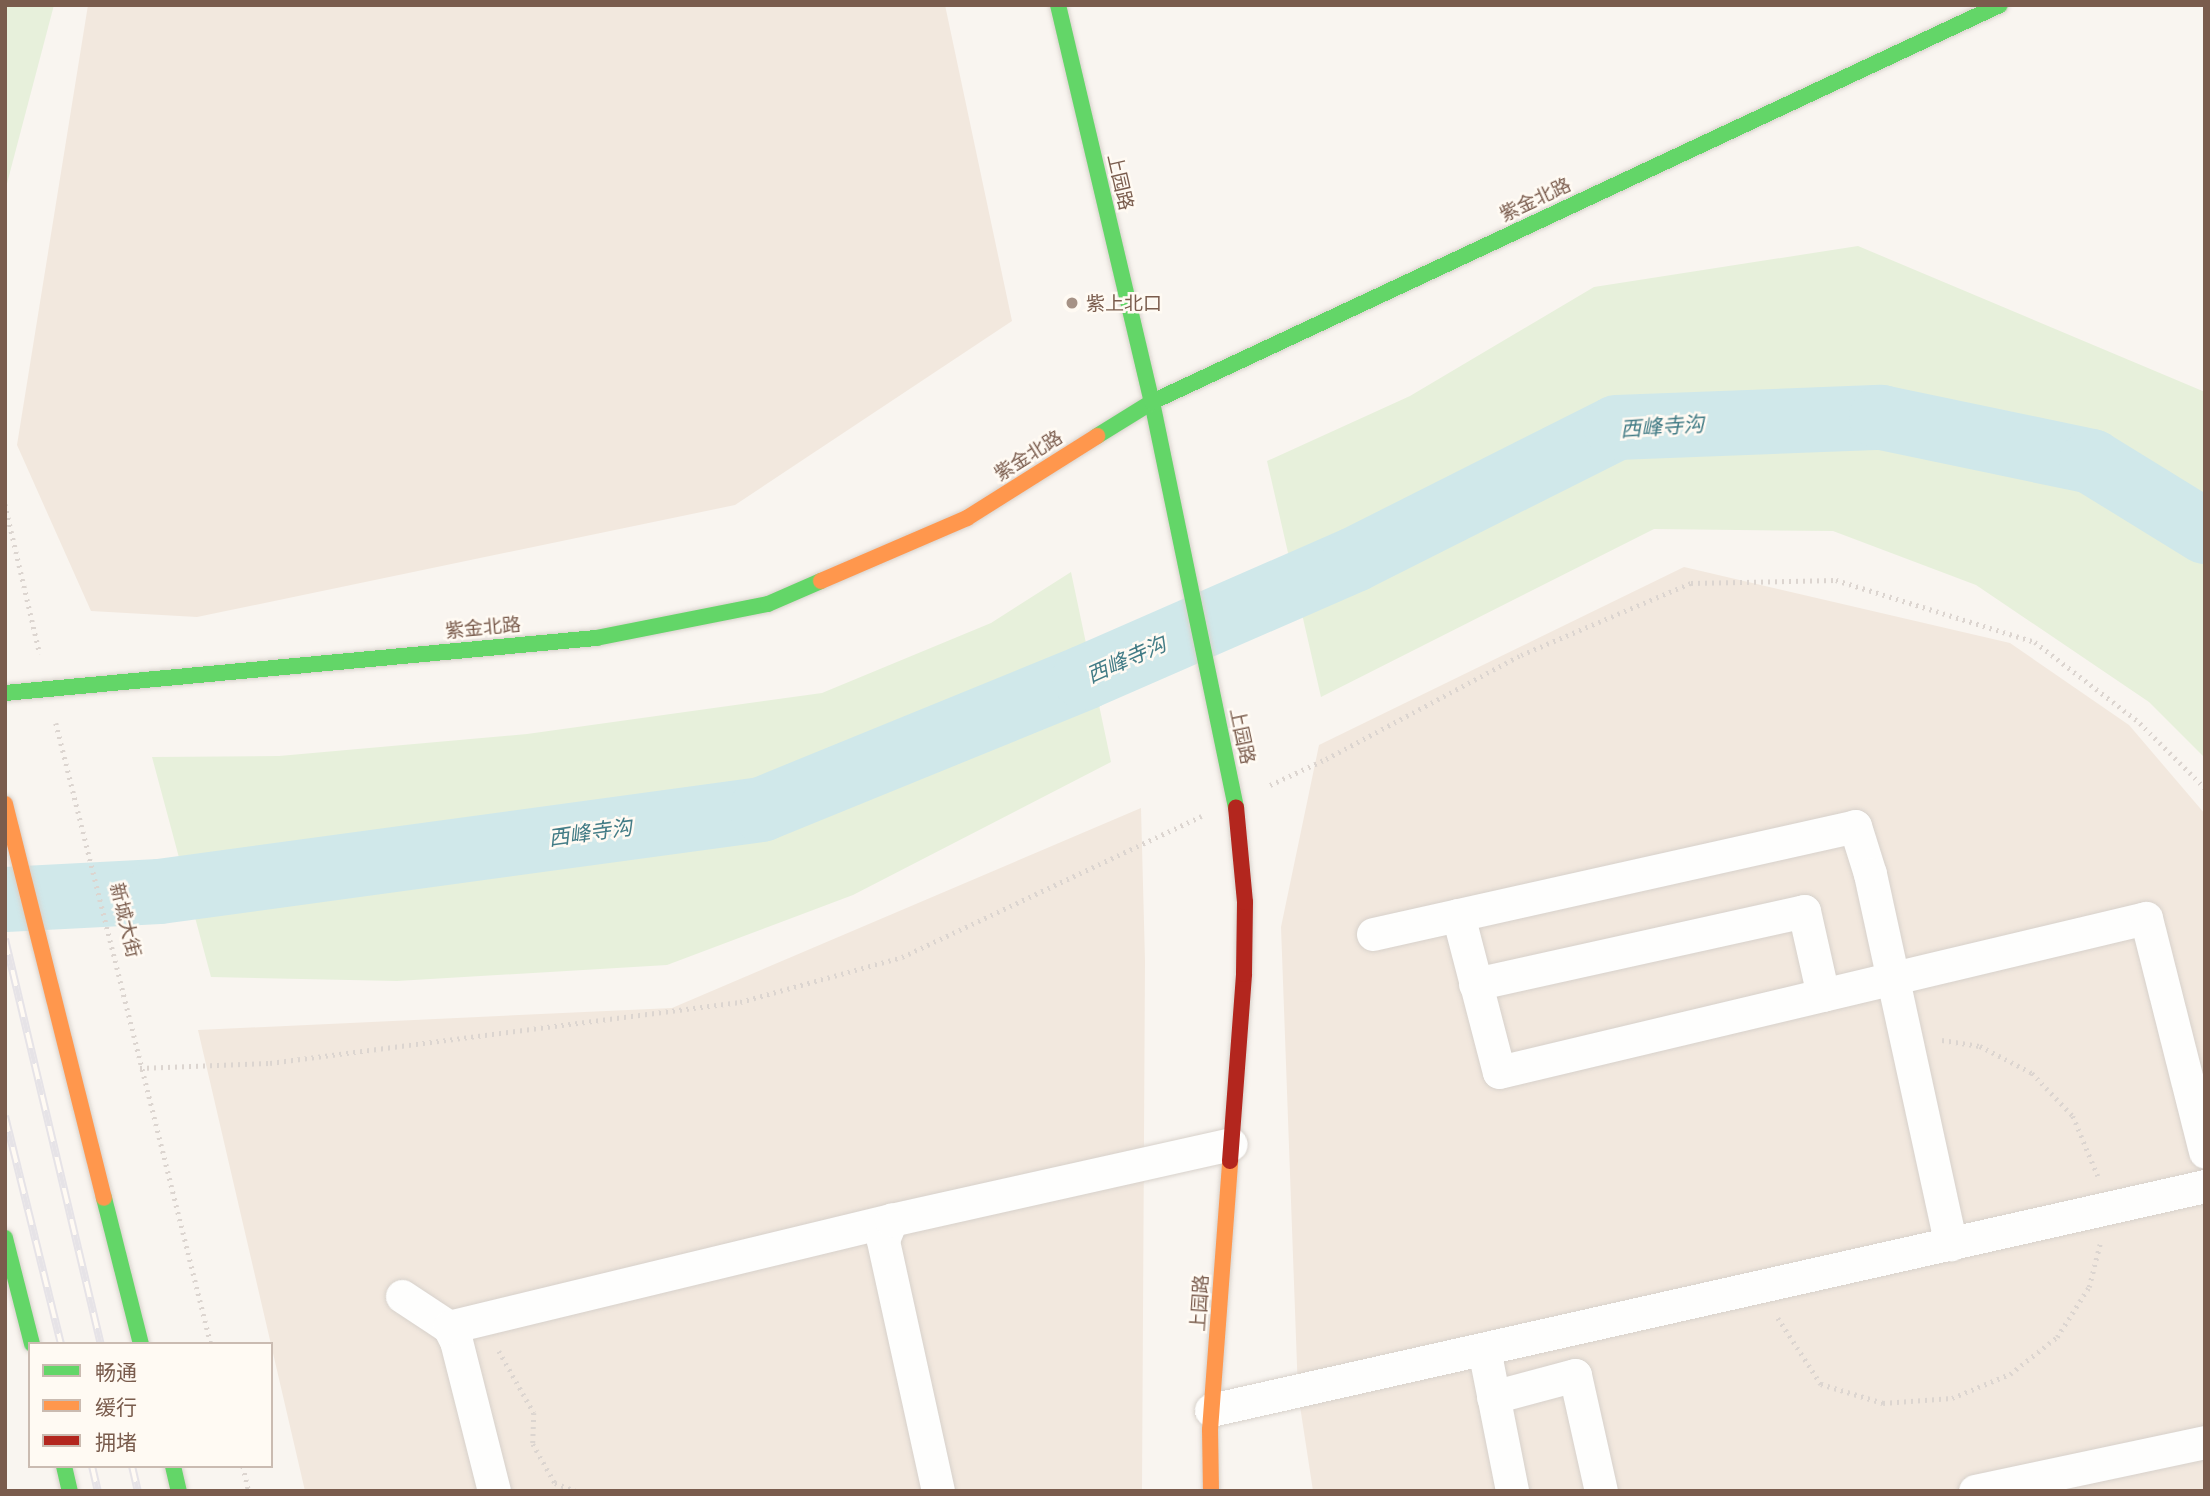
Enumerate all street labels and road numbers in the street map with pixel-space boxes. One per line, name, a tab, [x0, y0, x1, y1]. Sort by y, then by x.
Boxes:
street label: 上园路	[1103, 152, 1139, 212]
street label: 紫金北路	[1496, 173, 1574, 225]
street label: 紫金北路	[990, 425, 1066, 485]
street label: 紫金北路	[444, 612, 522, 642]
street label: 上园路	[1226, 706, 1260, 766]
street label: 新城大街	[106, 880, 146, 960]
street label: 上园路	[1186, 1274, 1212, 1332]

